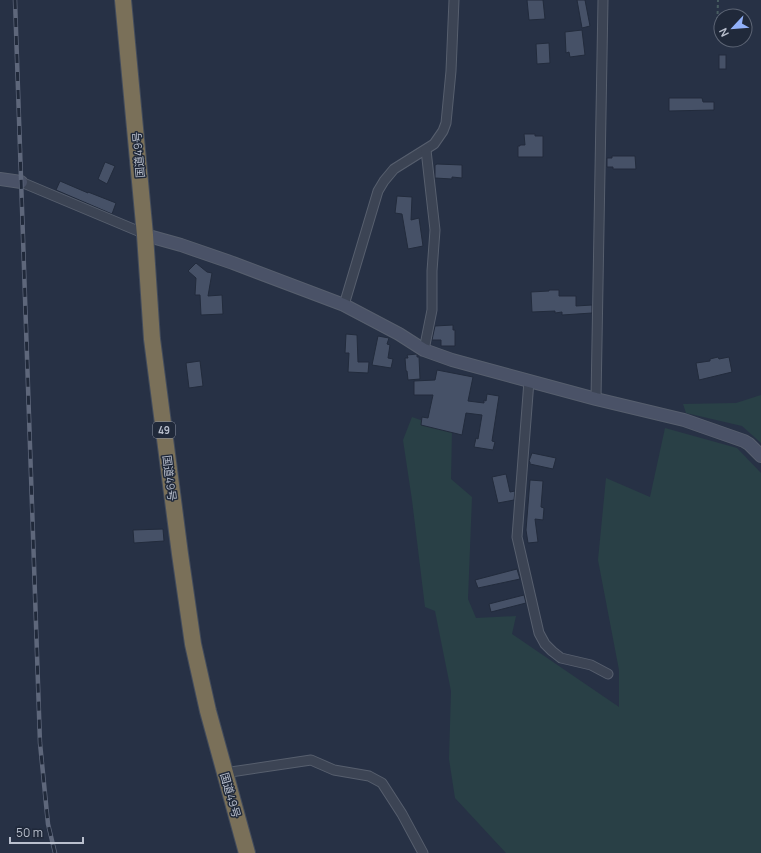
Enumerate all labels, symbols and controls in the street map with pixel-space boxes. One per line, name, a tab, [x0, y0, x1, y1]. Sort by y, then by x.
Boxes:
north arrow	[713, 8, 753, 48]
text: N	[715, 26, 732, 39]
street label: 国道49号	[129, 131, 147, 179]
road number: 49	[153, 422, 175, 438]
street label: 国道49号	[160, 454, 180, 502]
street label: 国道49号	[217, 771, 245, 819]
scale bar	[10, 819, 83, 845]
text: 50 m	[16, 824, 43, 841]

